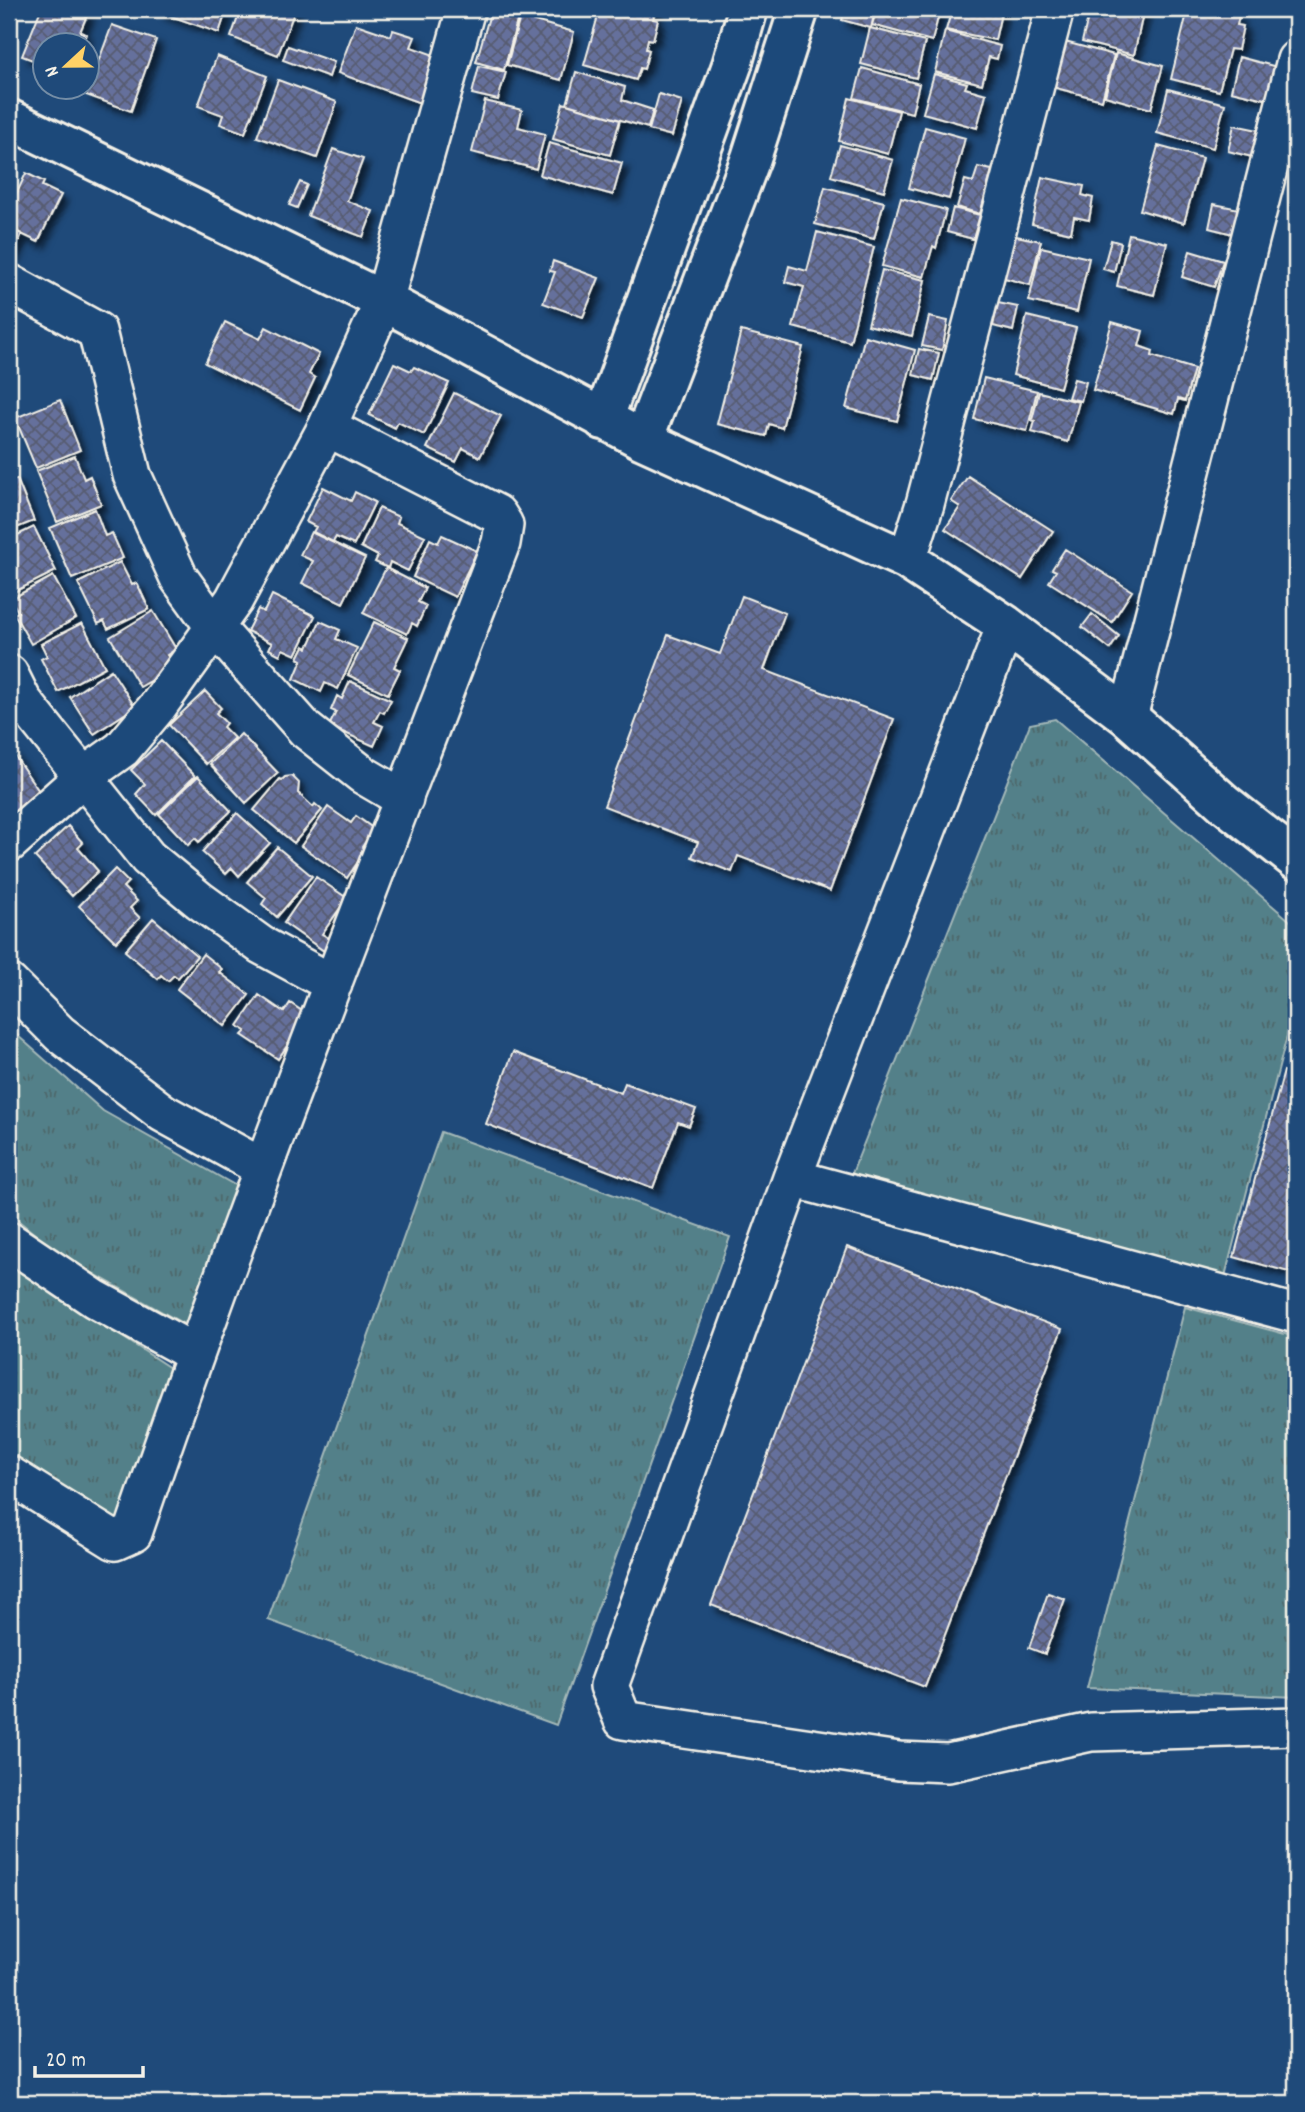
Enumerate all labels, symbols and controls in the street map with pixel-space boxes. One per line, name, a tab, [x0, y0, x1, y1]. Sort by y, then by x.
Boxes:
north arrow	[32, 32, 102, 102]
text: N	[39, 62, 68, 80]
scale bar	[35, 2035, 144, 2079]
text: 20 m	[46, 2047, 86, 2077]

